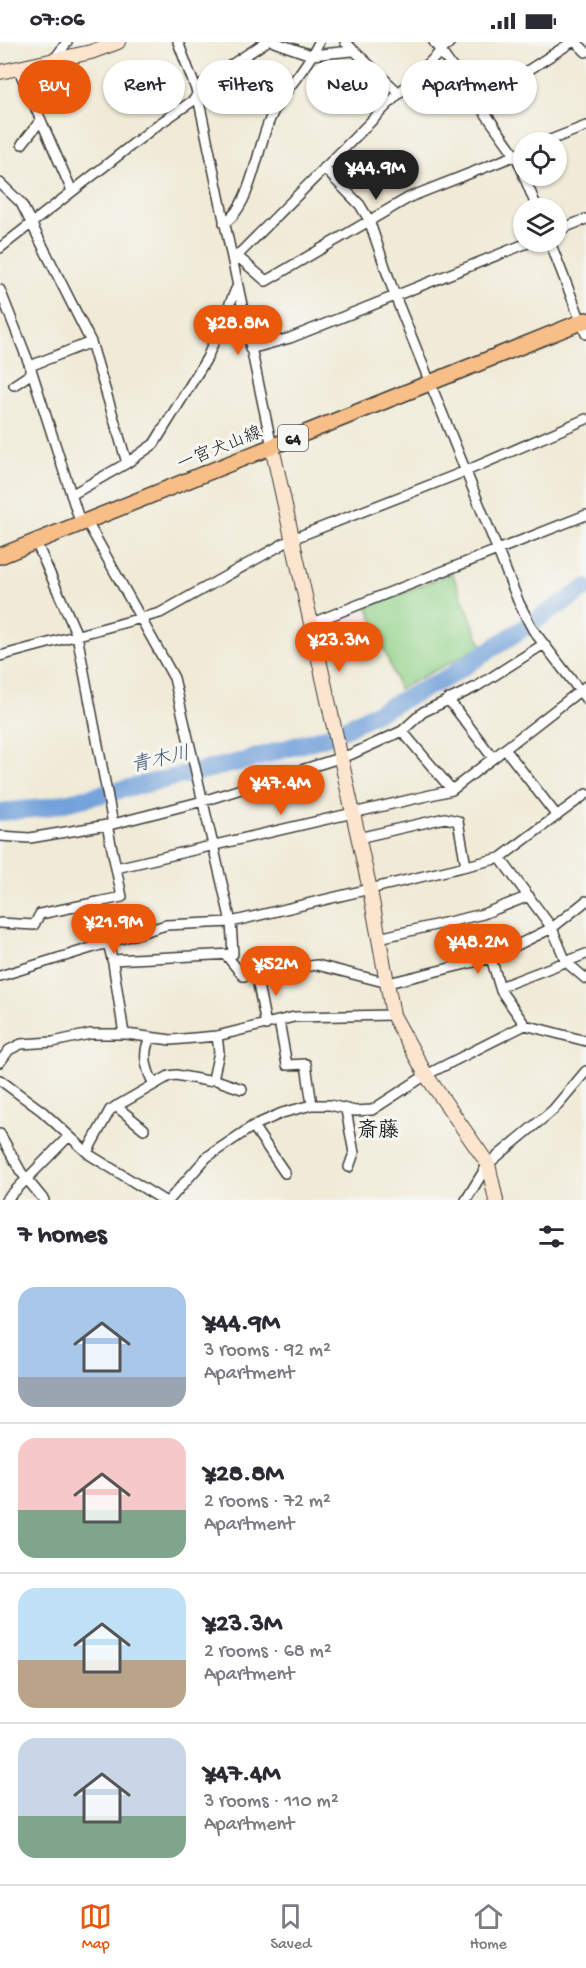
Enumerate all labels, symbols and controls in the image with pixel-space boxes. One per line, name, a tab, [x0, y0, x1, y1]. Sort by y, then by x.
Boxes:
text: 07:06	[30, 8, 84, 34]
chip: Buy	[18, 60, 91, 114]
chip: Rent	[103, 60, 185, 114]
chip: Filters	[197, 60, 294, 114]
chip: New	[306, 60, 389, 114]
chip: Apartment	[401, 60, 537, 114]
map controls	[513, 132, 567, 252]
button: locate	[513, 132, 567, 186]
pin: ¥44.9M	[327, 150, 425, 201]
text: ¥44.9M	[347, 158, 405, 181]
button: layers	[513, 198, 567, 252]
pin: ¥28.8M	[189, 305, 287, 356]
text: ¥28.8M	[207, 313, 269, 336]
street label: 一宮犬山線	[174, 422, 266, 476]
road number: 64	[278, 425, 308, 451]
pin: ¥23.3M	[290, 622, 388, 673]
text: ¥23.3M	[309, 630, 369, 653]
water label: 青木川	[129, 742, 193, 779]
pin: ¥47.4M	[232, 765, 330, 816]
text: ¥47.4M	[252, 773, 310, 796]
pin: ¥21.9M	[65, 904, 163, 955]
text: ¥21.9M	[85, 912, 143, 935]
pin: ¥48.2M	[429, 924, 527, 975]
text: ¥48.2M	[448, 932, 508, 955]
pin: ¥52M	[240, 946, 312, 997]
text: ¥52M	[254, 954, 298, 977]
district label: 斎藤	[357, 1118, 399, 1145]
icon: filters	[535, 1220, 568, 1253]
text: 7 homes	[18, 1221, 107, 1252]
text: ¥44.9M	[204, 1309, 280, 1340]
icon: home	[66, 1311, 138, 1383]
text: 3 rooms · 92 m²	[204, 1340, 331, 1363]
text: Apartment	[204, 1363, 294, 1386]
text: ¥28.8M	[204, 1460, 284, 1491]
icon: home	[66, 1462, 138, 1534]
text: 2 rooms · 72 m²	[204, 1491, 331, 1514]
text: Apartment	[204, 1514, 294, 1537]
text: ¥23.3M	[204, 1610, 282, 1641]
icon: home	[66, 1612, 138, 1684]
text: 2 rooms · 68 m²	[204, 1641, 332, 1664]
text: Apartment	[204, 1664, 294, 1687]
text: ¥47.4M	[204, 1760, 280, 1791]
icon: home	[66, 1762, 138, 1834]
text: 3 rooms · 110 m²	[204, 1791, 339, 1814]
text: Apartment	[204, 1814, 294, 1837]
tab: Map	[79, 1900, 112, 1955]
tab: Saved	[270, 1900, 311, 1955]
tab: Home	[470, 1900, 507, 1955]

